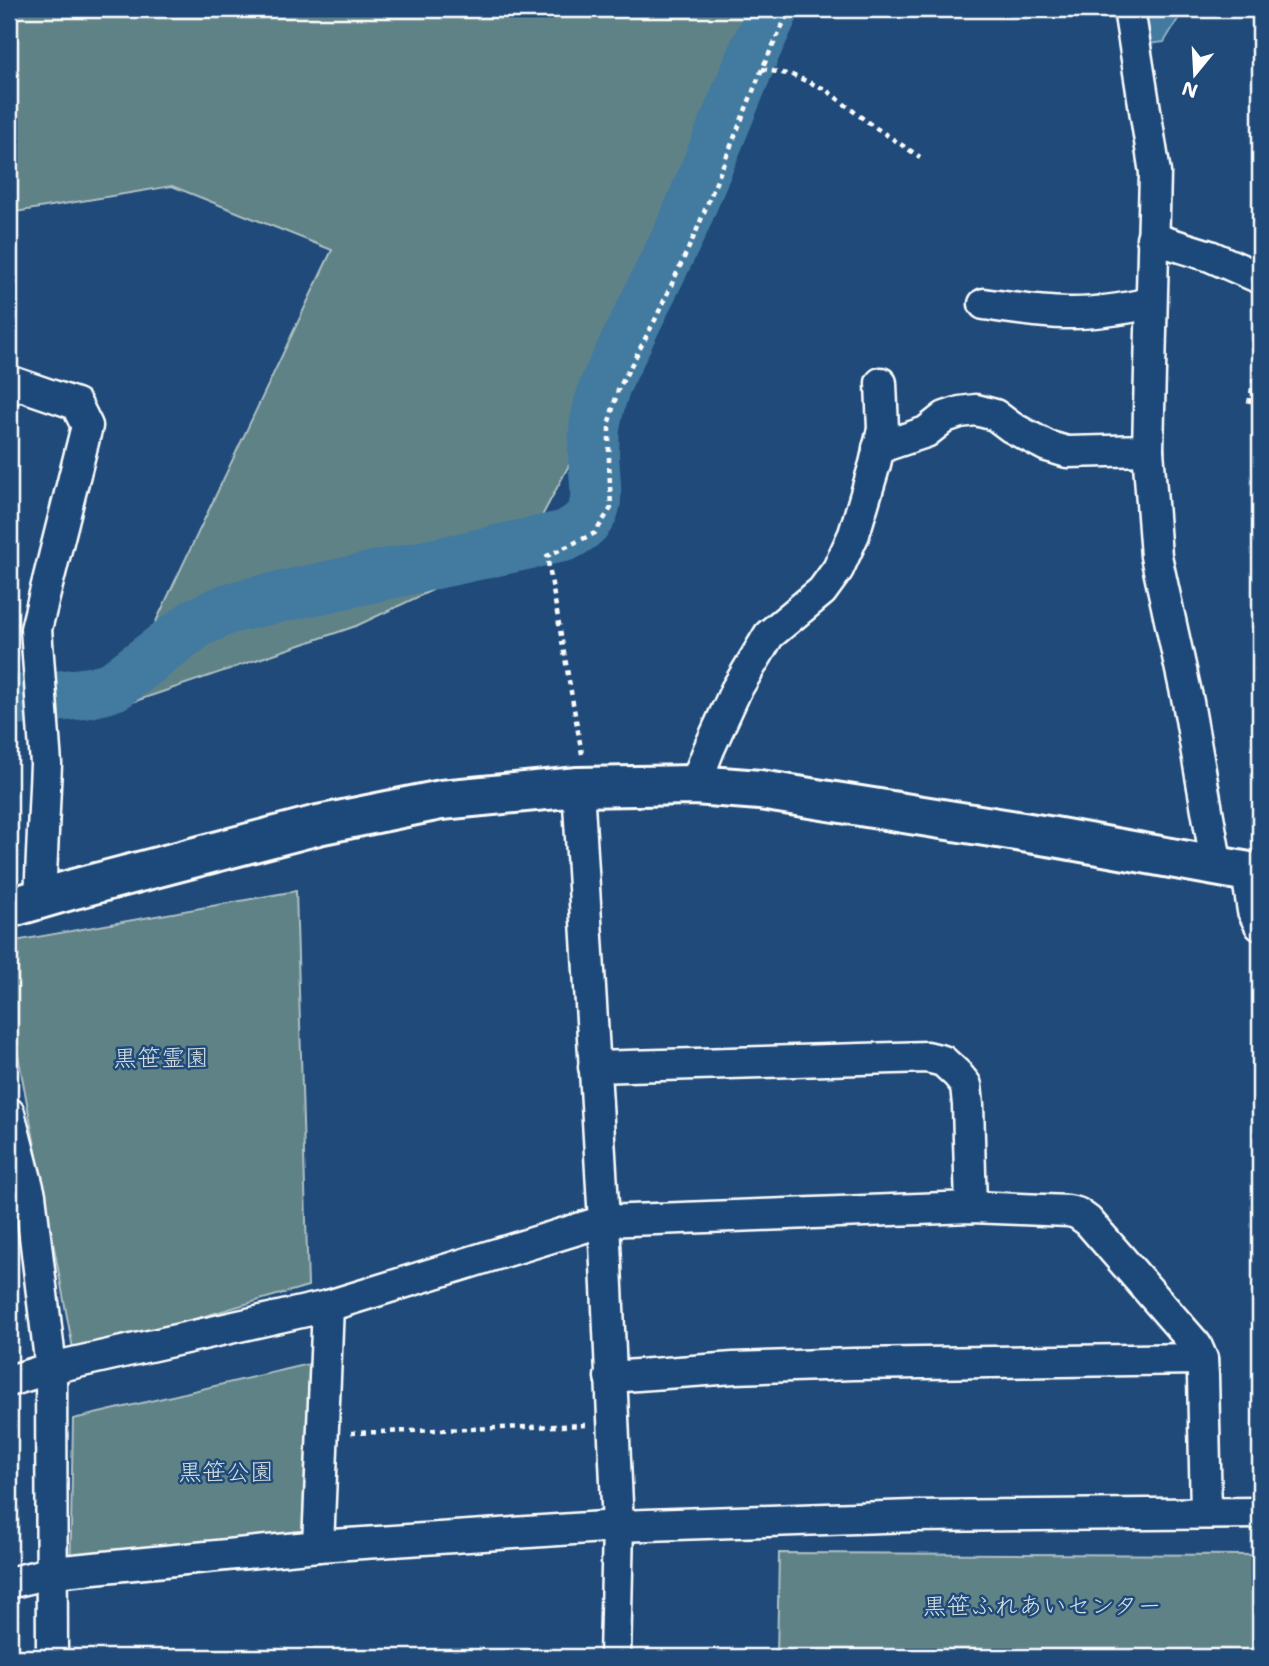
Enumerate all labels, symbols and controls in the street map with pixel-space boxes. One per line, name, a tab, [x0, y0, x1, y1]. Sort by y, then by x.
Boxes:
north arrow	[1160, 38, 1230, 108]
text: N	[1179, 75, 1201, 104]
park label: 黒笹霊園	[113, 1042, 209, 1074]
park label: 黒笹公園	[178, 1456, 274, 1488]
park label: 黒笹ふれあいセンター	[922, 1590, 1162, 1622]

